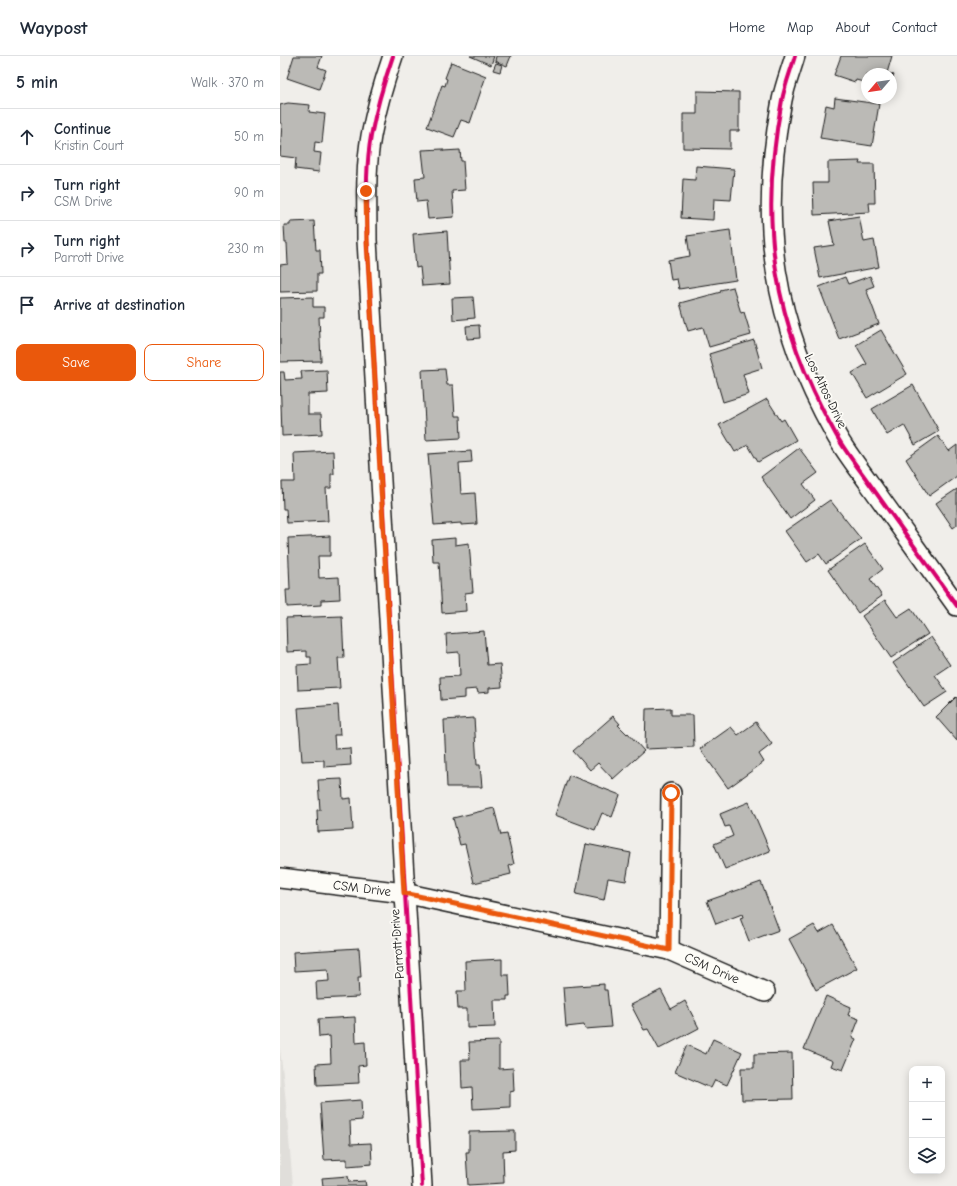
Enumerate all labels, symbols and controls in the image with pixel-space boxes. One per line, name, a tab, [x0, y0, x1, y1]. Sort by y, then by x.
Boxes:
text: Waypost	[20, 17, 88, 39]
text: Home	[729, 19, 765, 36]
text: Map	[787, 19, 813, 36]
text: About	[835, 19, 870, 36]
text: Contact	[892, 19, 937, 36]
north arrow	[861, 68, 897, 104]
text: 5 min	[16, 73, 58, 92]
text: Walk · 370 m	[191, 75, 264, 90]
text: Continue	[54, 120, 111, 138]
icon: ahead	[16, 126, 38, 148]
text: 50 m	[234, 129, 264, 144]
text: Kristin Court	[54, 138, 123, 153]
text: Turn right	[54, 176, 120, 194]
icon: right	[16, 182, 38, 204]
route end	[357, 182, 375, 200]
text: 90 m	[234, 185, 264, 200]
text: CSM Drive	[54, 194, 112, 209]
text: Turn right	[54, 232, 120, 250]
icon: right	[16, 238, 38, 260]
text: 230 m	[228, 241, 264, 256]
text: Parrott Drive	[54, 250, 124, 265]
icon: arrive	[16, 294, 38, 316]
text: Arrive at destination	[54, 296, 185, 314]
button: Save	[16, 344, 136, 381]
button: Share	[144, 344, 264, 381]
street label: Los Altos Drive	[801, 351, 851, 431]
route start	[662, 784, 680, 802]
street label: CSM Drive	[332, 877, 392, 899]
street label: Parrott Drive	[387, 908, 407, 979]
street label: CSM Drive	[682, 949, 742, 987]
map controls	[909, 1066, 945, 1174]
button: +	[909, 1066, 945, 1102]
button: −	[909, 1102, 945, 1138]
button: layers	[909, 1138, 945, 1174]

